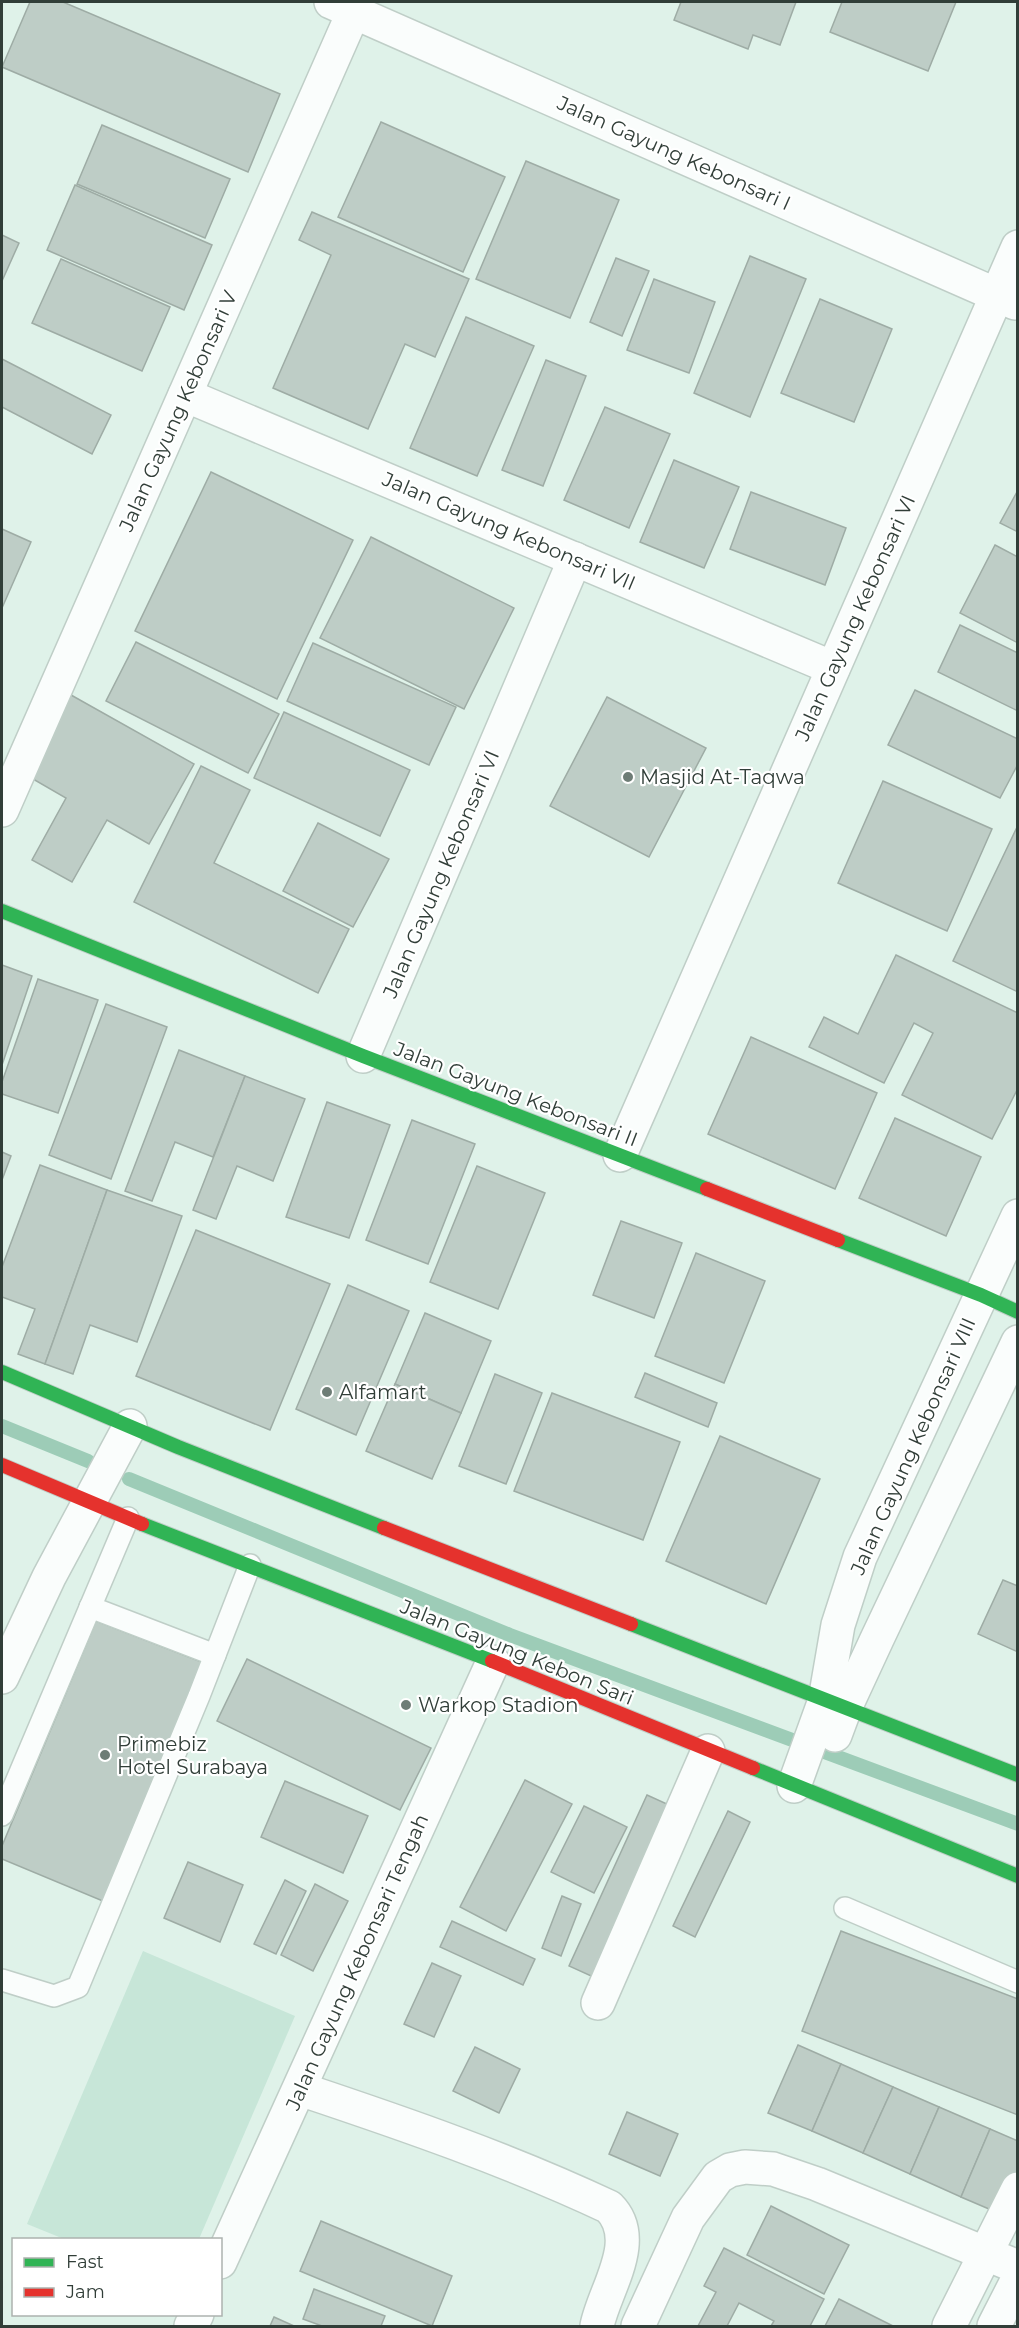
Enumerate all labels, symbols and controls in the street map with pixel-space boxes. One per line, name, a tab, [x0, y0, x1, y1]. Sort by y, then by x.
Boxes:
street label: Jalan Gayung Kebonsari I	[553, 90, 794, 215]
street label: Jalan Gayung Kebonsari V	[114, 287, 242, 536]
street label: Jalan Gayung Kebonsari VII	[378, 466, 639, 595]
street label: Jalan Gayung Kebonsari VI	[789, 491, 920, 746]
street label: Jalan Gayung Kebonsari VI	[377, 747, 504, 1002]
place label: Masjid At-Taqwa	[640, 765, 805, 789]
marker: Masjid At-Taqwa	[621, 770, 635, 784]
street label: Jalan Gayung Kebonsari II	[390, 1036, 641, 1152]
street label: Jalan Gayung Kebonsari VIII	[845, 1314, 981, 1579]
place label: Alfamart	[339, 1380, 427, 1404]
marker: Alfamart	[320, 1385, 334, 1399]
street label: Jalan Gayung Kebon Sari	[396, 1594, 637, 1710]
place label: Warkop Stadion	[418, 1693, 578, 1717]
marker: Warkop Stadion	[399, 1698, 413, 1712]
place label: Primebiz Hotel Surabaya	[117, 1732, 268, 1779]
marker: Primebiz Hotel Surabaya	[98, 1748, 112, 1762]
street label: Jalan Gayung Kebonsari Tengah	[280, 1810, 433, 2115]
legend	[12, 2238, 222, 2316]
text: Fast	[66, 2251, 104, 2273]
text: Jam	[65, 2281, 105, 2303]

